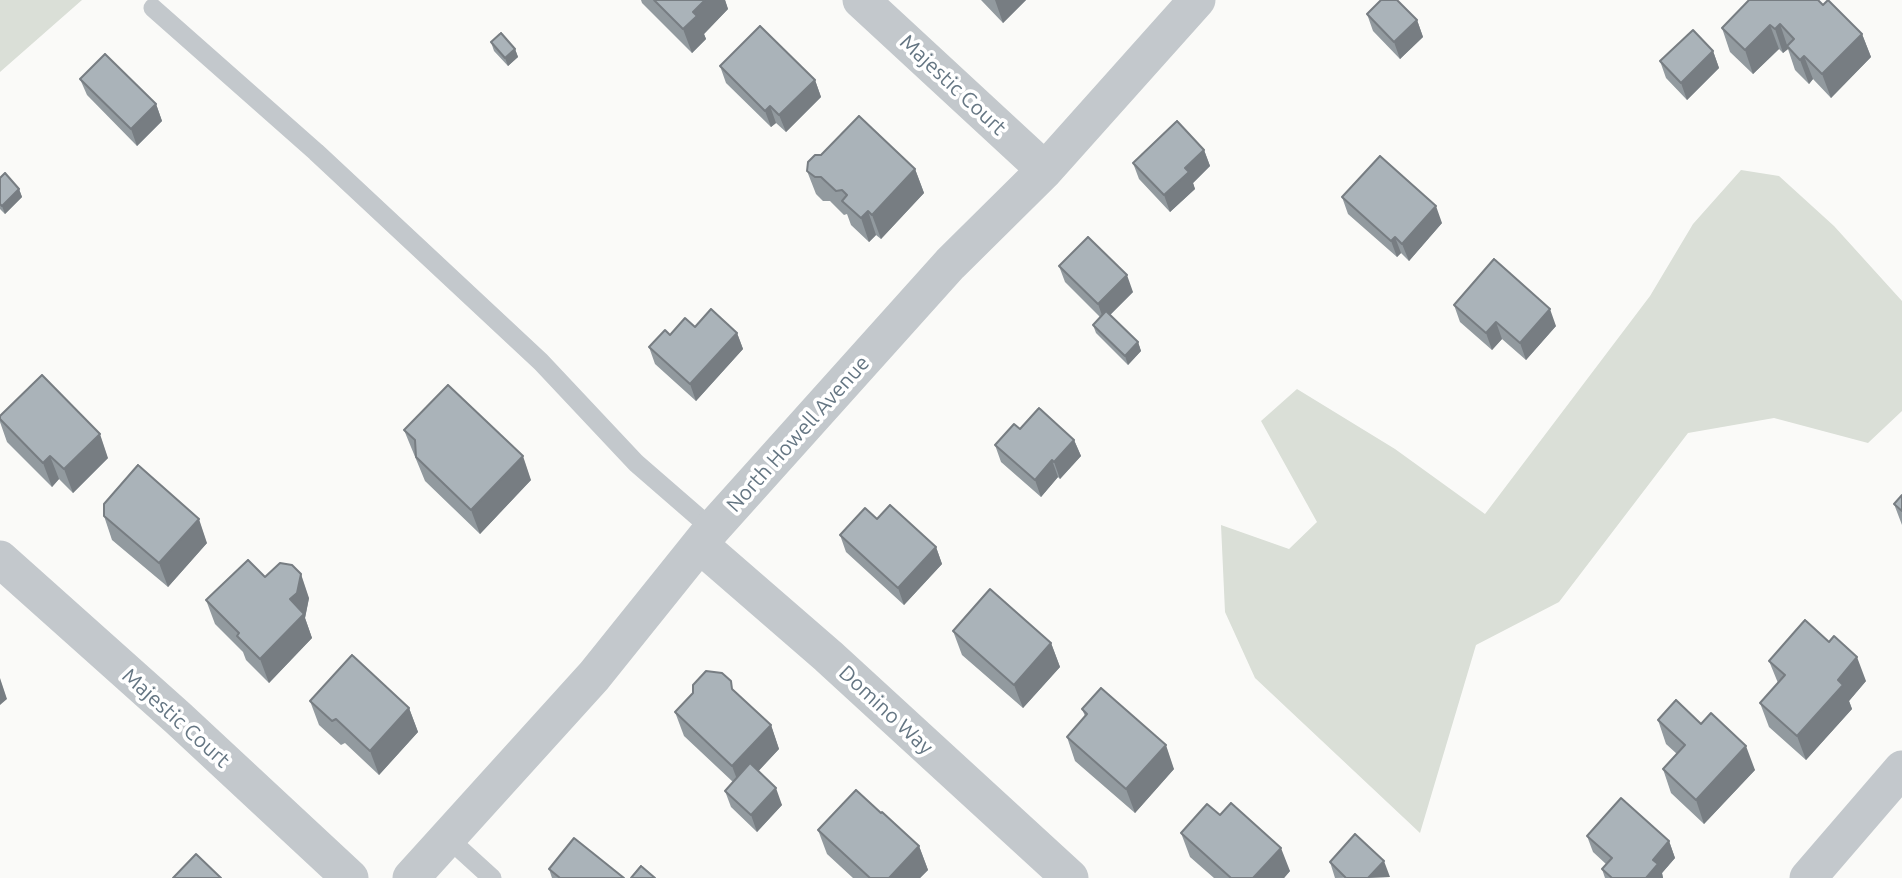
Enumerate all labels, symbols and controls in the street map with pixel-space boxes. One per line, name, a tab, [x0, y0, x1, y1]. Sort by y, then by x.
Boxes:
street label: Majestic Court	[895, 29, 1011, 141]
street label: North Howell Avenue	[721, 351, 875, 517]
street label: Domino Way	[834, 660, 938, 760]
street label: Majestic Court	[117, 663, 235, 773]

